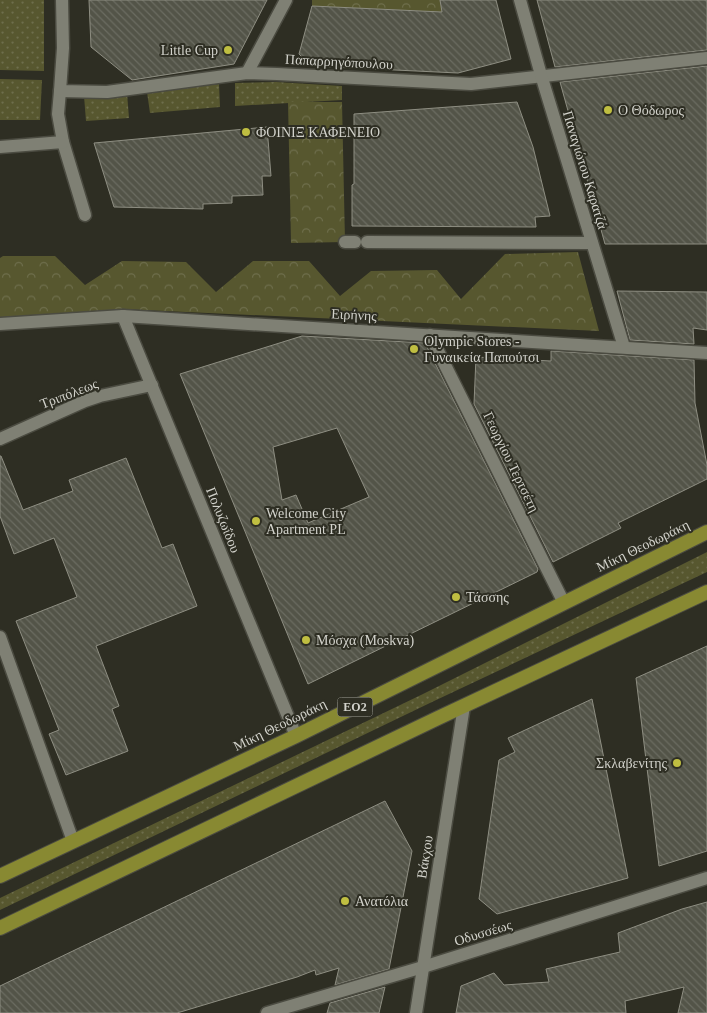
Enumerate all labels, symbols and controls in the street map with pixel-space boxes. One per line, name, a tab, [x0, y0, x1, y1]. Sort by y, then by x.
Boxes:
place label: Little Cup	[161, 43, 218, 58]
marker: Little Cup	[222, 44, 234, 56]
street label: Παπαρρηγόπουλου	[285, 52, 393, 72]
place label: Ο Θόδωρος	[618, 103, 685, 118]
marker: Ο Θόδωρος	[602, 104, 614, 116]
street label: Παναγιώτου Καρατζά	[560, 109, 610, 232]
place label: ΦΟΙΝΙΞ ΚΑΦΕΝΕΙΟ	[256, 125, 380, 140]
marker: ΦΟΙΝΙΞ ΚΑΦΕΝΕΙΟ	[240, 126, 252, 138]
street label: Ειρήνης	[331, 306, 378, 324]
place label: Olympic Stores - Γυναικεία Παπούτσι	[424, 334, 540, 365]
marker: Olympic Stores - Γυναικεία Παπούτσι	[408, 343, 420, 355]
street label: Τριπόλεως	[38, 376, 100, 412]
street label: Γεωργίου Τερτσέτη	[480, 409, 542, 515]
street label: Πολυζωΐδου	[203, 485, 243, 555]
place label: Welcome City Apartment PL	[266, 506, 346, 537]
marker: Welcome City Apartment PL	[250, 515, 262, 527]
street label: Μίκη Θεοδωράκη	[594, 517, 692, 575]
place label: Τάσσης	[466, 590, 509, 605]
marker: Τάσσης	[450, 591, 462, 603]
place label: Μόσχα (Moskva)	[316, 633, 415, 649]
marker: Μόσχα (Moskva)	[300, 634, 312, 646]
street label: Μίκη Θεοδωράκη	[231, 696, 329, 754]
road number: ΕΟ2	[338, 698, 372, 716]
place label: Σκλαβενίτης	[596, 756, 667, 771]
marker: Σκλαβενίτης	[671, 757, 683, 769]
street label: Βάκχου	[414, 834, 436, 880]
place label: Ανατόλια	[355, 894, 409, 909]
marker: Ανατόλια	[339, 895, 351, 907]
street label: Οδυσσέως	[452, 917, 514, 949]

